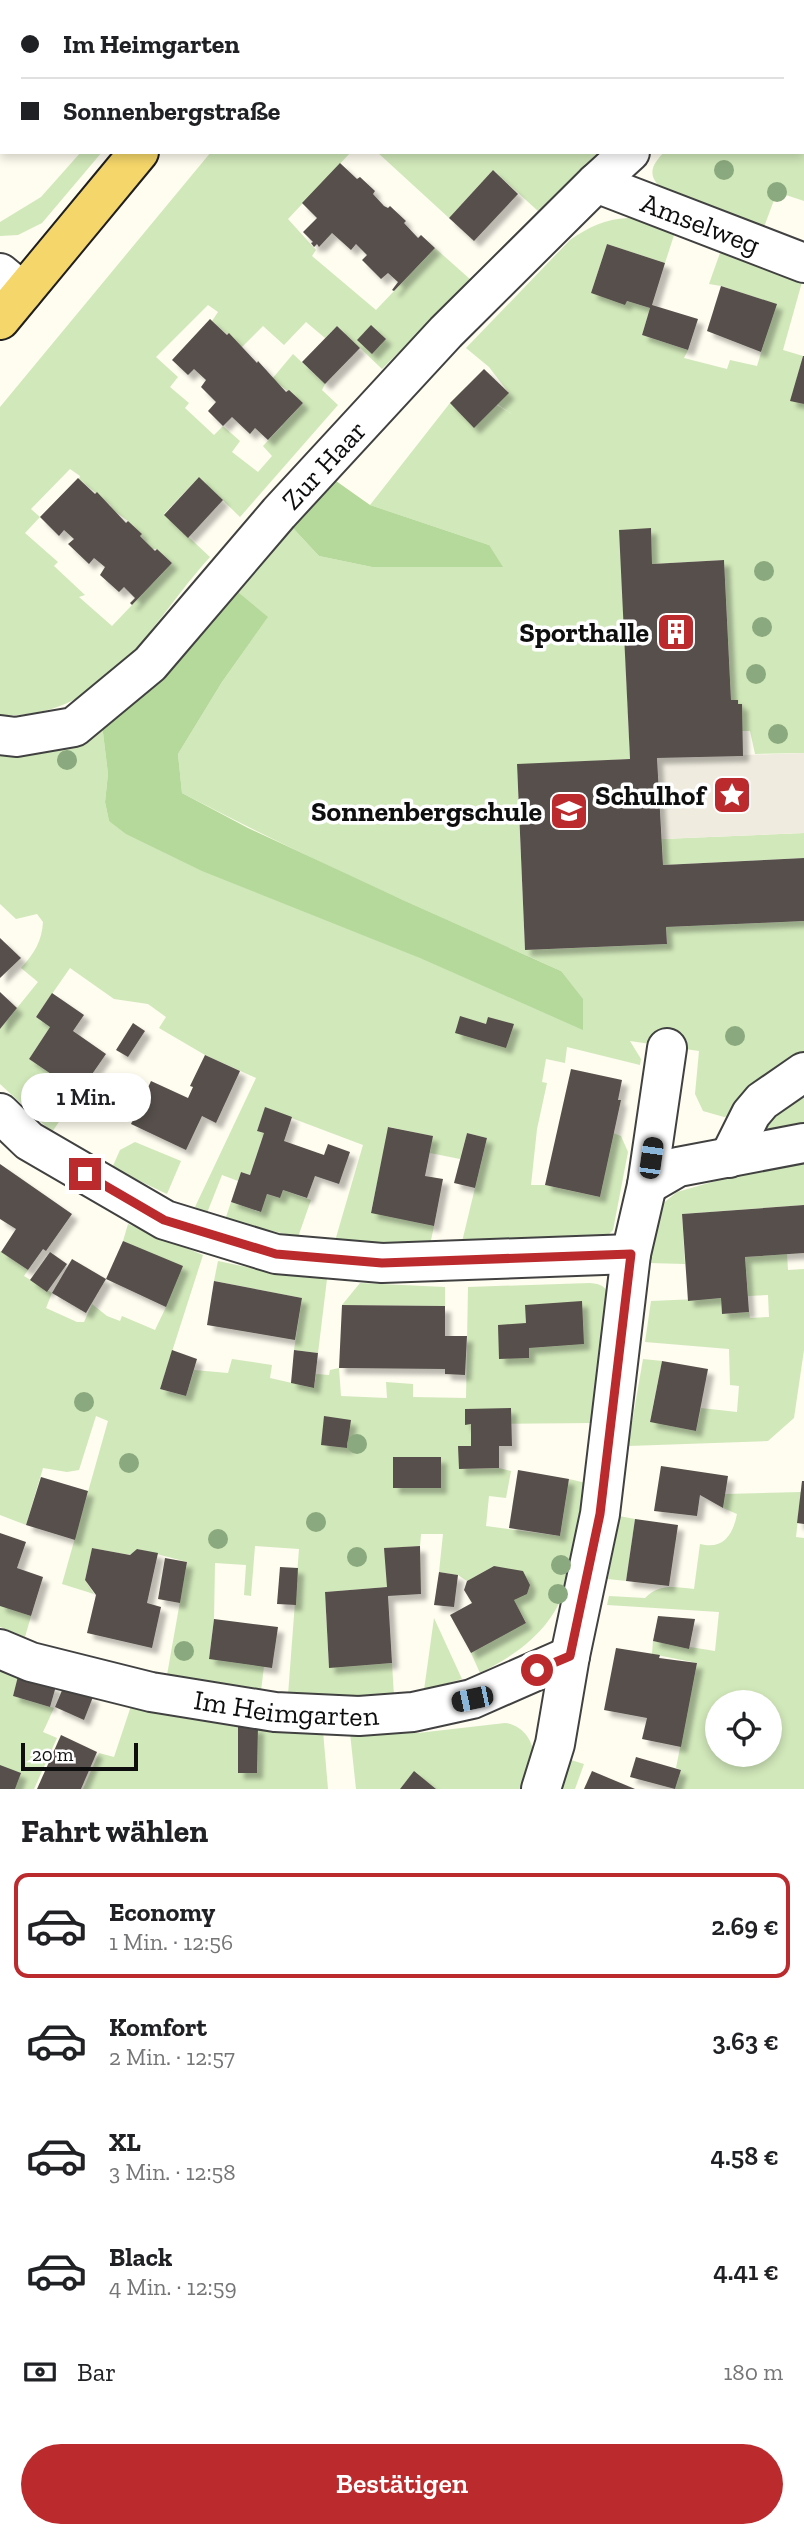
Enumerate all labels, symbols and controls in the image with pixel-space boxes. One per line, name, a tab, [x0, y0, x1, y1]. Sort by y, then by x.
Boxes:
text: Im Heimgarten	[63, 28, 240, 60]
text: Sonnenbergstraße	[63, 95, 280, 127]
street label: Amselweg	[636, 186, 764, 261]
street label: Zur Haar	[275, 414, 373, 516]
building icon: Sporthalle	[655, 611, 697, 653]
place label: Sporthalle	[519, 616, 649, 649]
place icon: Schulhof	[711, 774, 753, 816]
place label: Schulhof	[595, 779, 707, 812]
school or university icon: Sonnenbergschule	[548, 790, 590, 832]
place label: Sonnenbergschule	[311, 795, 542, 828]
callout: 1 Min.	[20, 1072, 150, 1122]
text: 1 Min.	[56, 1083, 116, 1111]
car	[638, 1136, 665, 1180]
route end	[69, 1158, 101, 1190]
route start	[521, 1654, 553, 1686]
street label: Im Heimgarten	[192, 1683, 380, 1733]
car	[450, 1684, 495, 1714]
map controls	[705, 1690, 782, 1767]
button: locate	[705, 1690, 782, 1767]
scale bar	[21, 1740, 138, 1772]
text: 20 m	[32, 1743, 73, 1766]
text: Fahrt wählen	[21, 1812, 208, 1850]
icon: car	[25, 1894, 88, 1957]
text: Economy	[109, 1896, 215, 1928]
text: 2.69 €	[711, 1910, 779, 1942]
text: 1 Min. · 12:56	[109, 1928, 233, 1956]
icon: car	[25, 2009, 88, 2072]
text: Komfort	[109, 2011, 207, 2043]
text: 3.63 €	[712, 2025, 779, 2057]
text: 2 Min. · 12:57	[109, 2043, 235, 2071]
icon: car	[25, 2124, 88, 2187]
text: XL	[109, 2126, 141, 2158]
text: 4.58 €	[710, 2140, 779, 2172]
text: 3 Min. · 12:58	[109, 2158, 236, 2186]
icon: car	[25, 2239, 88, 2302]
text: Black	[109, 2241, 172, 2273]
text: 4.41 €	[713, 2255, 779, 2287]
text: 4 Min. · 12:59	[109, 2273, 237, 2301]
icon: cash	[21, 2353, 59, 2391]
text: Bar	[77, 2356, 116, 2388]
text: 180 m	[723, 2358, 783, 2386]
button: Bestätigen	[21, 2444, 783, 2524]

